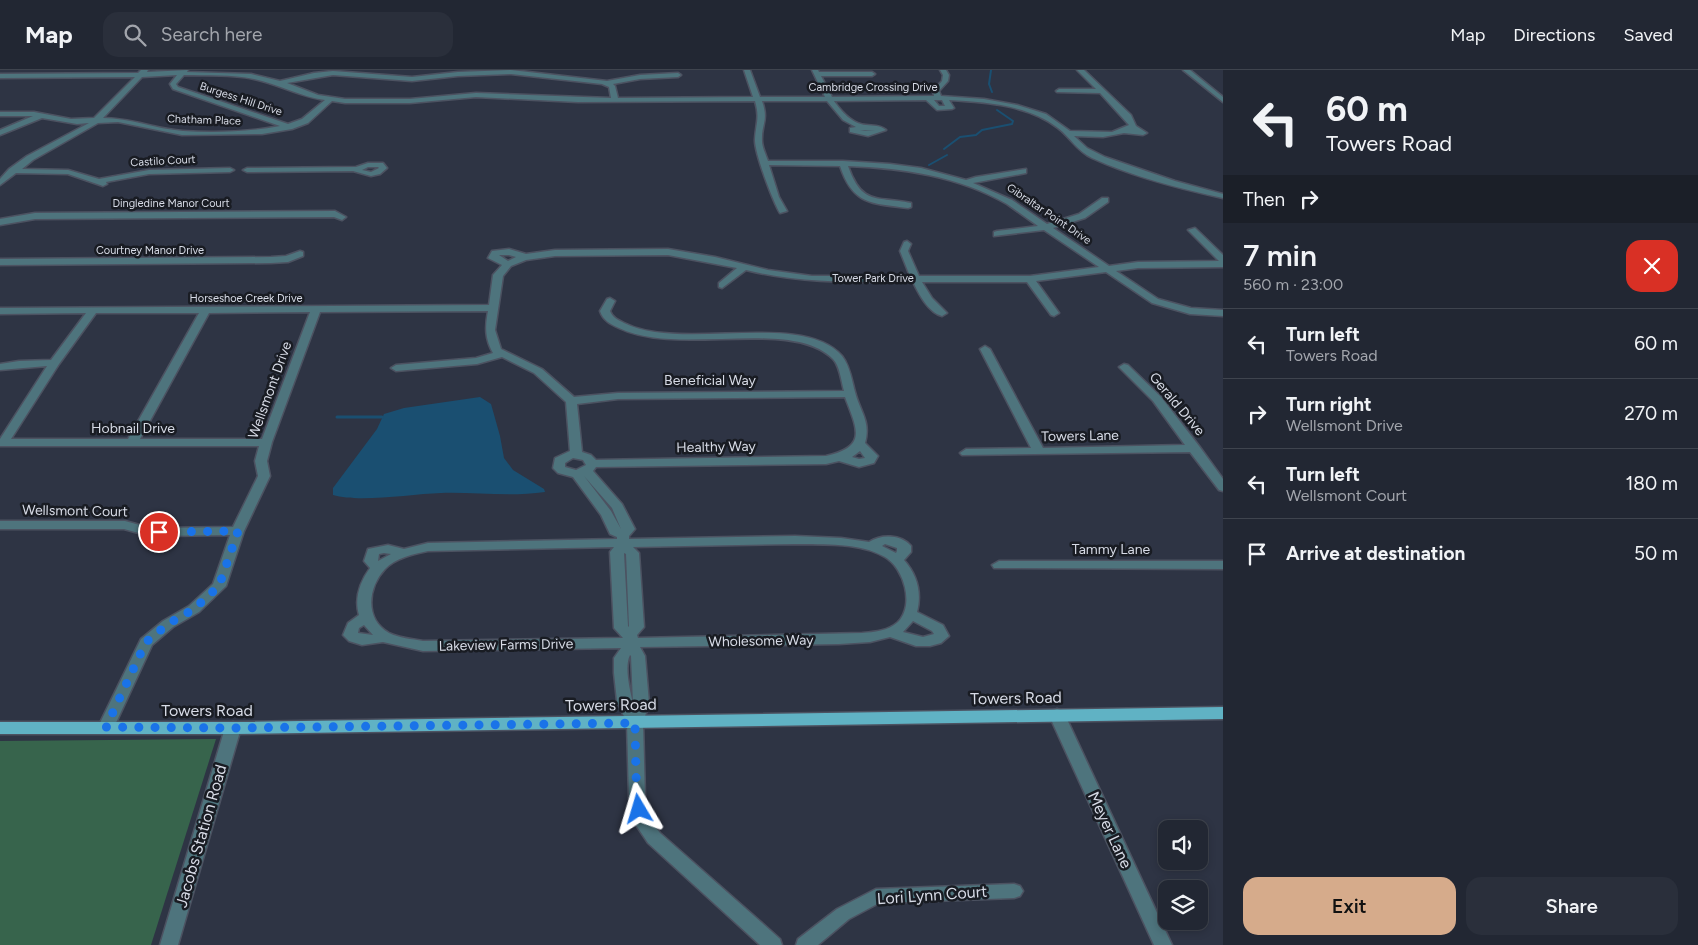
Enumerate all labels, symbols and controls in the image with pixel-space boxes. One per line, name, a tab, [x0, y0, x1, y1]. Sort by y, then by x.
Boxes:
search box	[103, 12, 453, 57]
text: Map	[25, 20, 73, 49]
icon: search	[121, 21, 149, 49]
text: Search here	[161, 23, 262, 46]
text: Map	[1450, 24, 1485, 46]
text: Directions	[1513, 24, 1595, 46]
text: Saved	[1623, 24, 1673, 46]
street label: Burgess Hill Drive	[198, 80, 284, 118]
street label: Cambridge Crossing Drive	[809, 81, 937, 94]
text: 60 m	[1326, 88, 1408, 130]
icon: left	[1243, 90, 1308, 155]
street label: Chatham Place	[167, 112, 241, 128]
text: Towers Road	[1326, 130, 1452, 157]
street label: Castilo Court	[130, 153, 196, 169]
street label: Gibraltar Point Drive	[1004, 181, 1094, 247]
icon: right	[1295, 185, 1323, 213]
text: Then	[1243, 188, 1285, 211]
street label: Dingledine Manor Court	[112, 197, 230, 210]
text: 7 min	[1243, 237, 1317, 274]
button: close	[1626, 240, 1678, 292]
street label: Courtney Manor Drive	[96, 244, 204, 257]
street label: Tower Park Drive	[832, 272, 914, 285]
text: 560 m · 23:00	[1243, 275, 1343, 294]
street label: Horseshoe Creek Drive	[189, 292, 303, 305]
text: Turn left	[1286, 323, 1360, 346]
icon: left	[1243, 330, 1271, 358]
text: 60 m	[1634, 332, 1678, 355]
street label: Wellsmont Drive	[245, 339, 296, 441]
text: Towers Road	[1286, 346, 1378, 365]
street label: Gerald Drive	[1146, 369, 1209, 439]
street label: Beneficial Way	[664, 372, 757, 389]
text: Turn right	[1286, 393, 1372, 416]
icon: right	[1243, 400, 1271, 428]
text: 270 m	[1624, 402, 1678, 425]
text: Wellsmont Drive	[1286, 416, 1403, 435]
street label: Hobnail Drive	[91, 420, 175, 437]
street label: Towers Lane	[1041, 427, 1119, 445]
street label: Healthy Way	[676, 438, 757, 456]
text: Turn left	[1286, 463, 1360, 486]
icon: left	[1243, 470, 1271, 498]
text: 180 m	[1625, 472, 1678, 495]
text: Wellsmont Court	[1286, 486, 1407, 505]
street label: Wellsmont Court	[22, 502, 128, 520]
pin	[138, 511, 180, 553]
icon: arrive	[145, 518, 173, 546]
icon: arrive	[1243, 540, 1271, 568]
street label: Tammy Lane	[1072, 541, 1151, 558]
text: Arrive at destination	[1286, 542, 1465, 565]
text: 50 m	[1634, 542, 1678, 565]
street label: Wholesome Way	[708, 632, 814, 650]
street label: Lakeview Farms Drive	[439, 635, 574, 655]
street label: Towers Road	[970, 688, 1062, 708]
street label: Towers Road	[565, 695, 657, 715]
street label: Towers Road	[161, 701, 253, 720]
street label: Jacobs Station Road	[171, 762, 231, 910]
position arrow	[612, 782, 664, 834]
street label: Meyer Lane	[1084, 789, 1136, 872]
map controls	[1158, 820, 1208, 930]
button: sound	[1158, 820, 1208, 870]
button: Exit	[1243, 877, 1456, 935]
button: Share	[1466, 877, 1678, 935]
button: layers	[1158, 880, 1208, 930]
street label: Lori Lynn Court	[876, 882, 988, 908]

